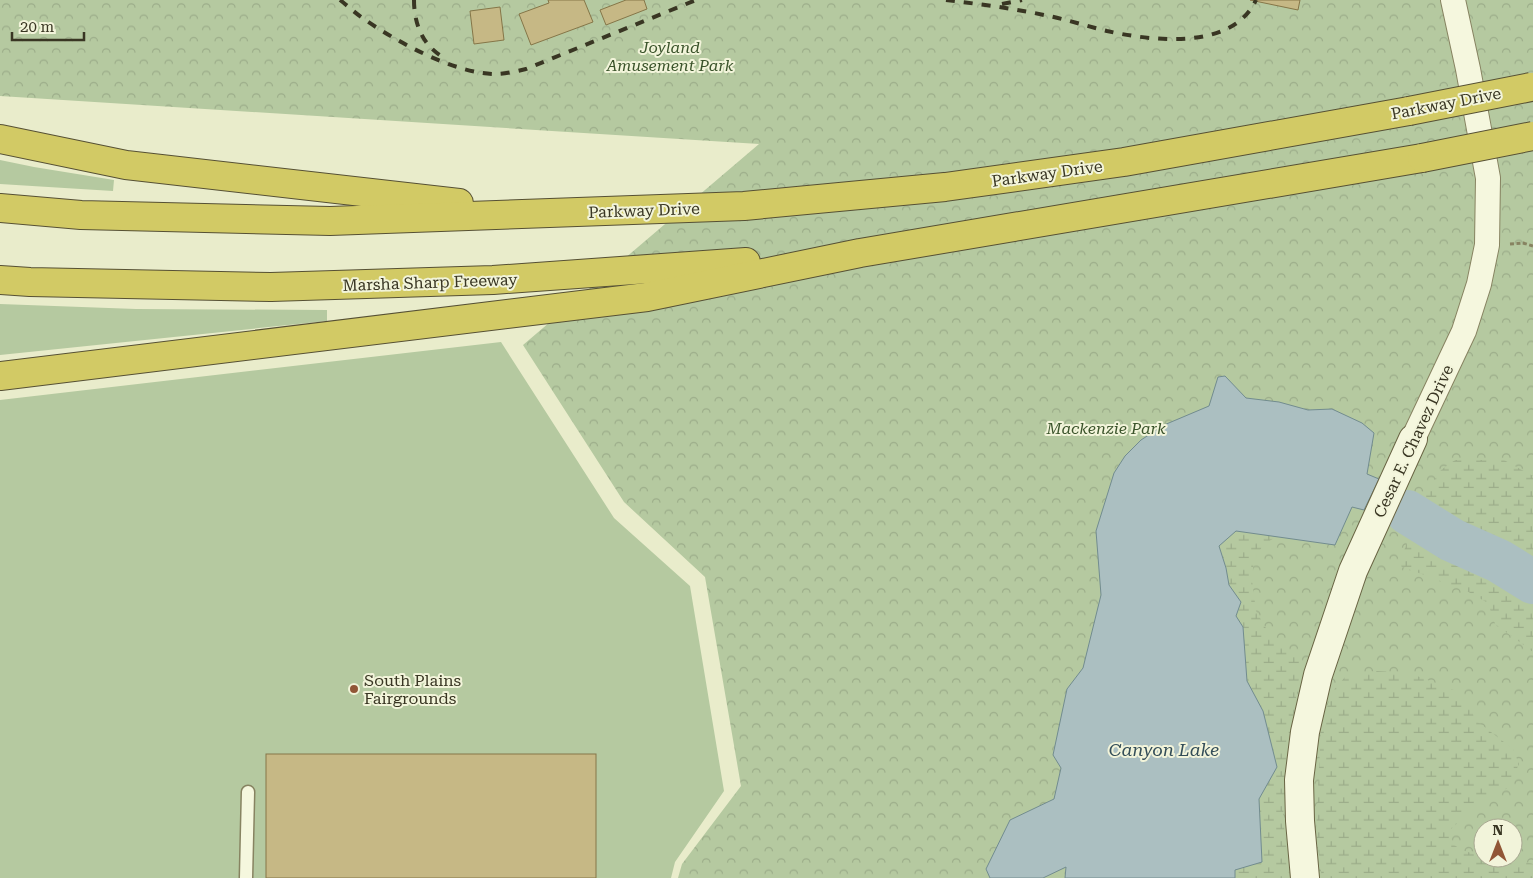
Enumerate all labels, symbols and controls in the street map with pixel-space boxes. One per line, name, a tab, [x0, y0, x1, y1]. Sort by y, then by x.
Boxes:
scale bar	[12, 10, 85, 42]
text: 20 m	[20, 18, 55, 36]
park label: Joyland Amusement Park	[606, 38, 734, 75]
street label: Parkway Drive	[1389, 83, 1503, 123]
street label: Parkway Drive	[990, 156, 1104, 191]
street label: Parkway Drive	[588, 199, 700, 222]
street label: Marsha Sharp Freeway	[342, 270, 518, 295]
street label: Cesar E. Chavez Drive	[1370, 361, 1457, 521]
park label: Mackenzie Park	[1045, 419, 1166, 438]
place label: South Plains Fairgrounds	[364, 671, 462, 708]
marker: South Plains Fairgrounds	[348, 683, 360, 695]
water label: Canyon Lake	[1109, 739, 1219, 760]
north arrow	[1473, 818, 1523, 868]
text: N	[1493, 822, 1504, 838]

